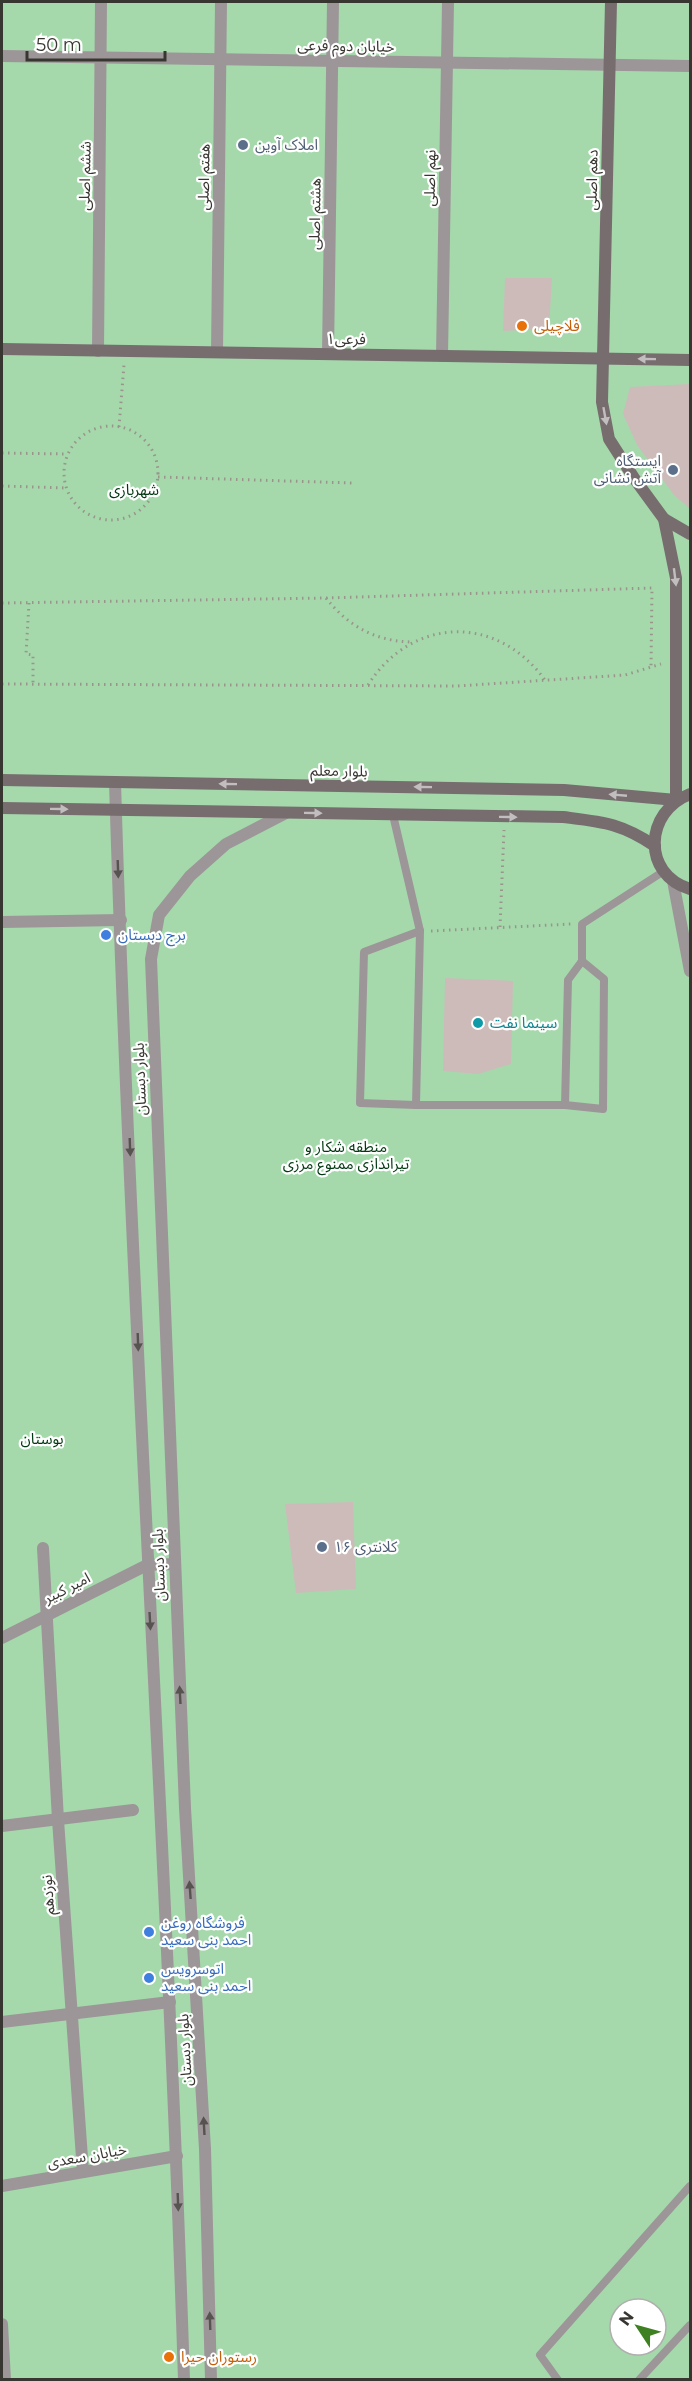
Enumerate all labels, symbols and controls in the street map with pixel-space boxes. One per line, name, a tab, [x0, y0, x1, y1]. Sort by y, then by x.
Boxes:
scale bar	[27, 24, 165, 62]
text: 50 m	[36, 34, 82, 56]
street label: خیابان دوم فرعی	[297, 35, 395, 58]
place label: املاک آوین	[255, 135, 318, 154]
marker: املاک آوین	[236, 138, 250, 152]
street label: ششم اصلی	[74, 141, 97, 211]
street label: هفتم اصلی	[193, 144, 216, 211]
street label: دهم اصلی	[581, 149, 604, 211]
street label: نهم اصلی	[420, 150, 441, 207]
street label: هشتم اصلی	[304, 178, 327, 250]
place label: فلاچیلی	[534, 316, 580, 336]
marker: فلاچیلی	[515, 319, 529, 333]
street label: فرعی۱	[326, 329, 366, 348]
one-way arrow	[638, 354, 657, 364]
one-way arrow	[601, 407, 610, 426]
place label: ایستگاه آتش نشانی	[594, 451, 662, 487]
marker: ایستگاه آتش نشانی	[666, 463, 680, 477]
park label: شهربازی	[109, 480, 159, 499]
one-way arrow	[670, 567, 680, 586]
street label: بلوار معلم	[310, 761, 368, 782]
one-way arrow	[218, 779, 237, 789]
one-way arrow	[413, 783, 432, 792]
one-way arrow	[608, 790, 627, 800]
one-way arrow	[49, 804, 68, 814]
one-way arrow	[303, 809, 322, 818]
one-way arrow	[498, 812, 517, 821]
one-way arrow	[114, 859, 123, 878]
place label: برج دبستان	[118, 925, 186, 947]
marker: برج دبستان	[99, 928, 113, 942]
place label: سینما نفت	[490, 1013, 558, 1032]
marker: سینما نفت	[471, 1016, 485, 1030]
street label: بلوار دبستان	[129, 1042, 150, 1116]
park label: منطقه شکار و تیراندازی ممنوع مرزی	[283, 1137, 409, 1176]
one-way arrow	[125, 1138, 134, 1157]
one-way arrow	[133, 1333, 142, 1352]
park label: بوستان	[20, 1429, 64, 1448]
street label: بلوار دبستان	[148, 1528, 169, 1602]
place label: کلانتری ۱۶	[334, 1537, 398, 1556]
marker: کلانتری ۱۶	[315, 1540, 329, 1554]
street label: امیر کبیر	[39, 1568, 93, 1608]
one-way arrow	[145, 1612, 154, 1631]
one-way arrow	[176, 1685, 185, 1704]
street label: نوزدهم	[37, 1874, 60, 1916]
one-way arrow	[186, 1880, 195, 1899]
place label: فروشگاه روغن احمد بنی سعید	[161, 1913, 251, 1949]
marker: فروشگاه روغن احمد بنی سعید	[142, 1925, 156, 1939]
place label: اتوسرویس احمد بنی سعید	[161, 1959, 251, 1995]
marker: اتوسرویس احمد بنی سعید	[142, 1971, 156, 1985]
street label: بلوار دبستان	[173, 2013, 196, 2087]
one-way arrow	[199, 2117, 208, 2136]
street label: خیابان سعدی	[46, 2139, 128, 2172]
one-way arrow	[174, 2192, 183, 2211]
north arrow	[608, 2297, 668, 2357]
text: N	[615, 2308, 638, 2329]
one-way arrow	[205, 2312, 214, 2331]
place label: رستوران حیرا	[181, 2347, 257, 2366]
marker: رستوران حیرا	[162, 2350, 176, 2364]

